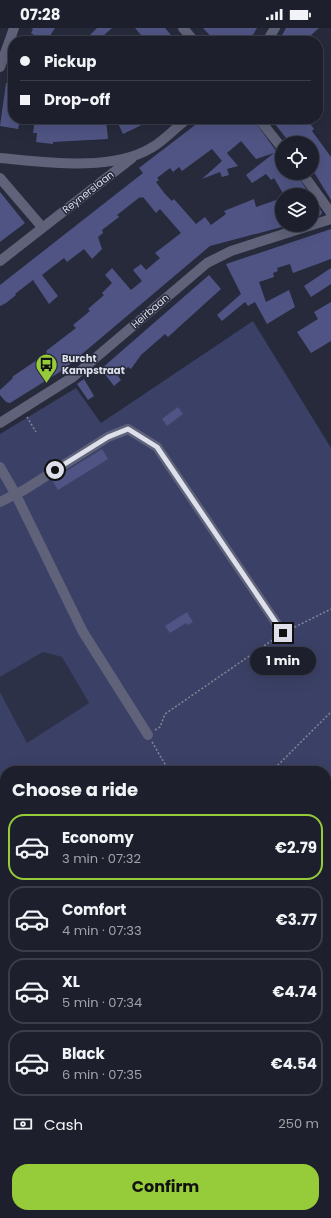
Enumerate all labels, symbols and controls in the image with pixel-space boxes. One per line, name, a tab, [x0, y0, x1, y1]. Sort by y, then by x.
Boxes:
text: 07:28	[20, 4, 60, 25]
text: Pickup	[44, 51, 96, 72]
text: Drop-off	[44, 89, 110, 110]
map controls	[275, 136, 319, 232]
button: locate	[275, 136, 319, 180]
street label: Reynerslaan	[59, 167, 117, 217]
button: layers	[275, 188, 319, 232]
street label: Heirbaan	[128, 290, 172, 332]
bus stop icon: Burcht Kampstraat	[33, 351, 59, 384]
place label: Burcht Kampstraat	[62, 351, 125, 378]
route start	[46, 461, 64, 479]
route end	[274, 624, 292, 642]
callout: 1 min	[250, 647, 316, 675]
text: 1 min	[266, 651, 300, 670]
text: Choose a ride	[12, 777, 138, 802]
text: Economy	[62, 827, 134, 848]
icon: car	[14, 829, 50, 865]
text: €2.79	[275, 837, 317, 858]
text: 3 min · 07:32	[62, 849, 141, 868]
text: Comfort	[62, 899, 126, 920]
icon: car	[14, 901, 50, 937]
text: €3.77	[276, 909, 317, 930]
text: 4 min · 07:33	[62, 921, 142, 940]
text: XL	[62, 971, 80, 992]
icon: car	[14, 973, 50, 1009]
text: €4.74	[272, 981, 317, 1002]
text: 5 min · 07:34	[62, 993, 142, 1012]
text: Black	[62, 1043, 105, 1064]
icon: car	[14, 1045, 50, 1081]
text: €4.54	[271, 1053, 317, 1074]
text: 6 min · 07:35	[62, 1065, 142, 1084]
icon: cash	[12, 1113, 34, 1135]
text: Cash	[44, 1114, 83, 1135]
text: 250 m	[278, 1114, 319, 1133]
button: Confirm	[12, 1164, 319, 1210]

